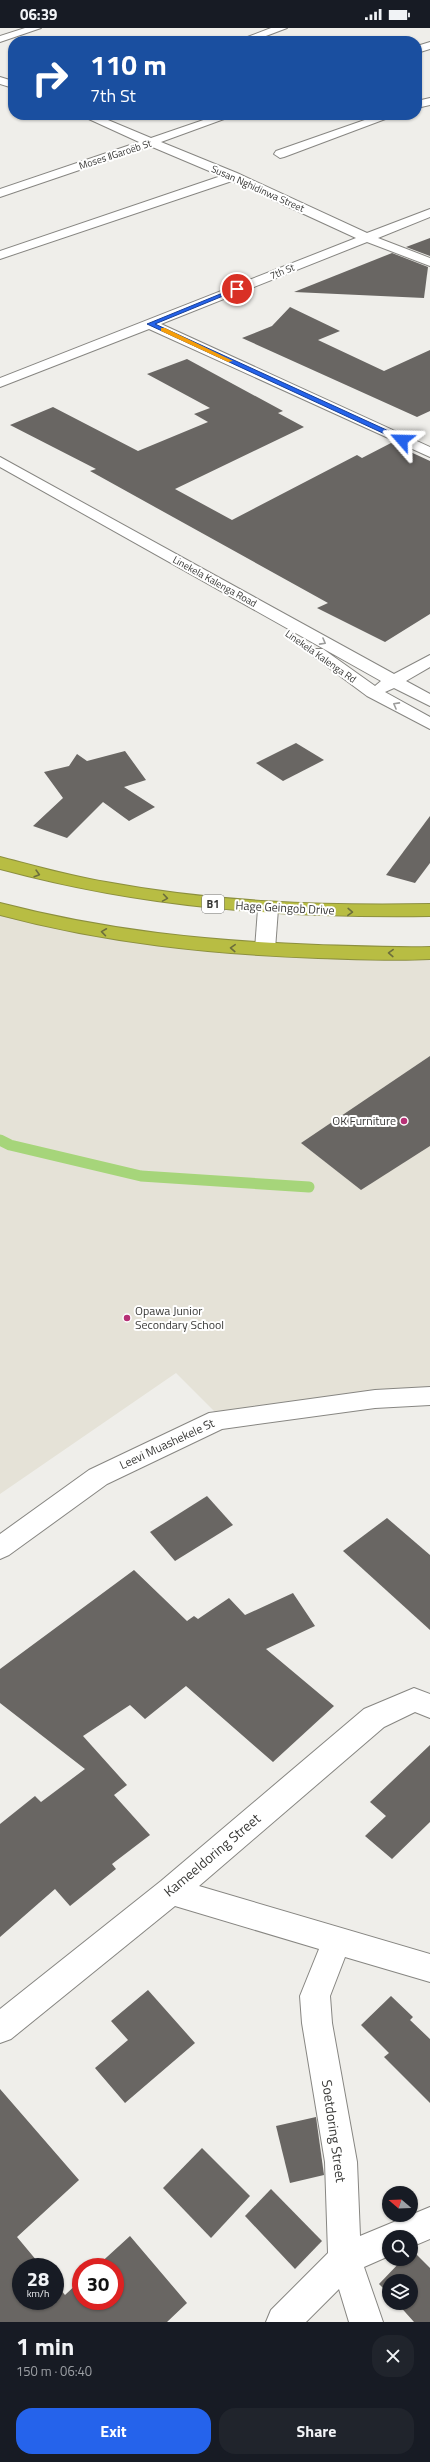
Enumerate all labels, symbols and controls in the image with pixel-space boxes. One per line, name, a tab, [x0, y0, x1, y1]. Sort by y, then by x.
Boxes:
text: 06:39	[20, 3, 57, 26]
text: 110 m	[90, 43, 167, 86]
icon: right	[24, 52, 76, 104]
text: 7th St	[90, 82, 136, 109]
street label: Moses ǁGaroëb St	[77, 136, 154, 173]
street label: Susan Nghidinwa Street	[209, 161, 307, 216]
street label: 7th St	[268, 260, 297, 283]
pin	[220, 272, 254, 306]
icon: arrive	[226, 278, 248, 300]
position arrow	[381, 419, 423, 461]
street label: Linekela Kalenga Road	[170, 552, 260, 611]
street label: Linekela Kalenga Rd	[282, 626, 359, 687]
one-way arrow	[319, 638, 327, 645]
one-way arrow	[393, 703, 400, 710]
one-way arrow	[34, 869, 41, 878]
one-way arrow	[162, 893, 168, 902]
road number: B1	[202, 895, 224, 913]
street label: Hage Geingob Drive	[235, 895, 335, 920]
one-way arrow	[347, 907, 353, 916]
one-way arrow	[101, 928, 107, 937]
one-way arrow	[230, 943, 236, 952]
one-way arrow	[388, 949, 394, 958]
place label: OK Furniture	[332, 1111, 396, 1130]
marker: OK Furniture	[399, 1116, 409, 1126]
place label: Opawa Junior Secondary School	[135, 1301, 224, 1334]
marker: Opawa Junior Secondary School	[122, 1313, 132, 1323]
street label: Leevi Muashekele St	[116, 1413, 218, 1474]
street label: Kameeldoring Street	[159, 1808, 265, 1901]
street label: Soetdoring Street	[317, 2078, 352, 2184]
north arrow	[382, 2186, 418, 2222]
map controls	[382, 2186, 418, 2310]
button: search	[382, 2230, 418, 2266]
speed limit sign: 30	[72, 2258, 124, 2310]
text: 28	[27, 2263, 49, 2294]
button: layers	[382, 2274, 418, 2310]
text: km/h	[27, 2286, 49, 2301]
text: 1 min	[16, 2328, 74, 2364]
button: close	[372, 2335, 414, 2377]
text: 150 m · 06:40	[16, 2361, 92, 2381]
button: Exit	[16, 2408, 211, 2454]
button: Share	[219, 2408, 414, 2454]

